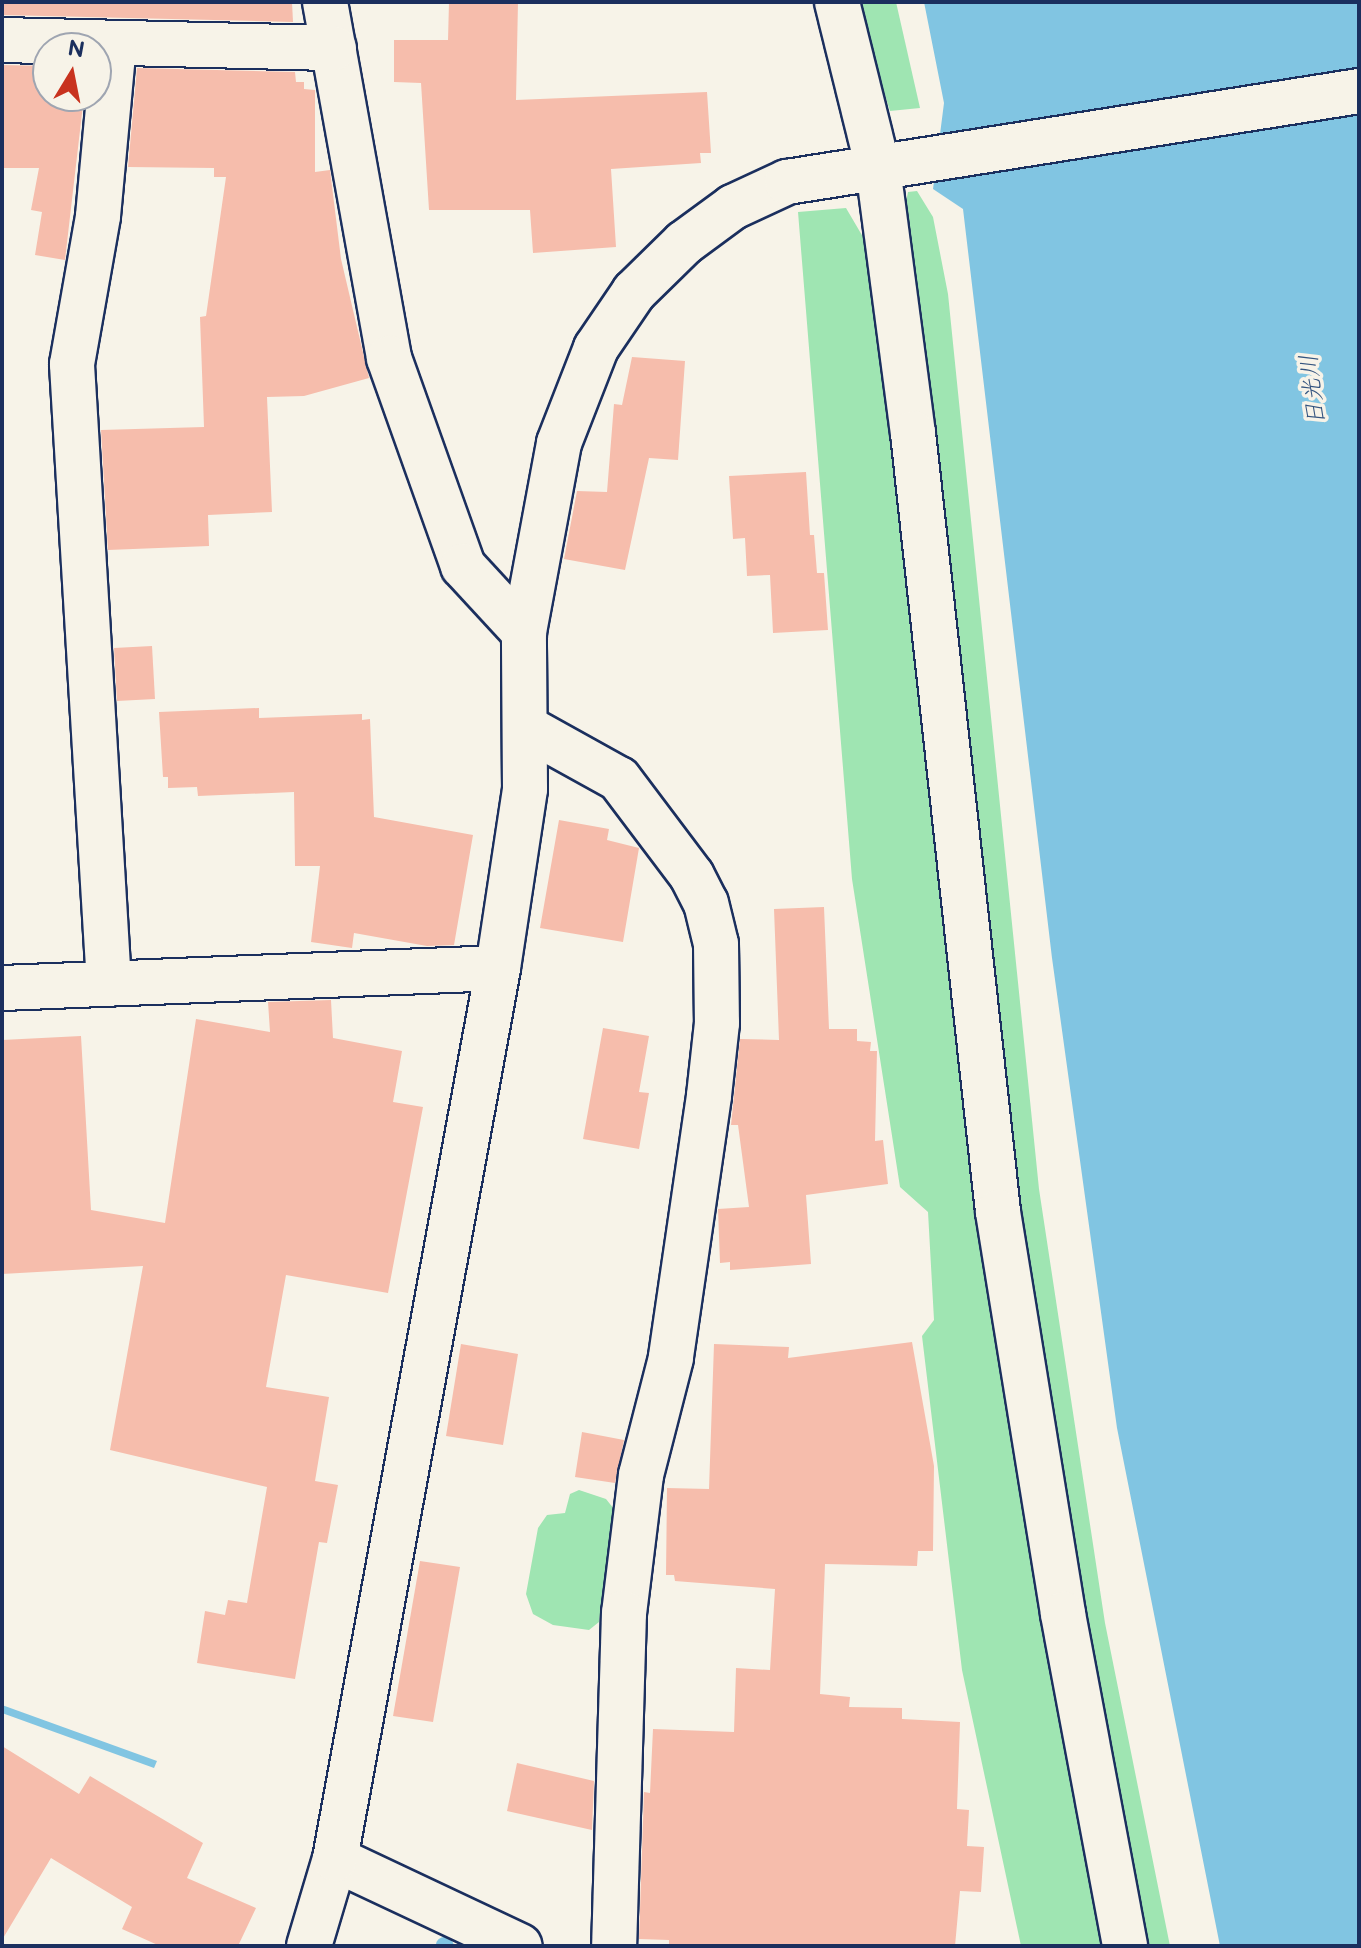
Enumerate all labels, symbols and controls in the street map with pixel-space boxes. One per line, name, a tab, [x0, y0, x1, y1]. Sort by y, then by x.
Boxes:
north arrow	[32, 32, 112, 112]
text: N	[65, 35, 86, 65]
water label: 日光川	[1294, 353, 1332, 427]

